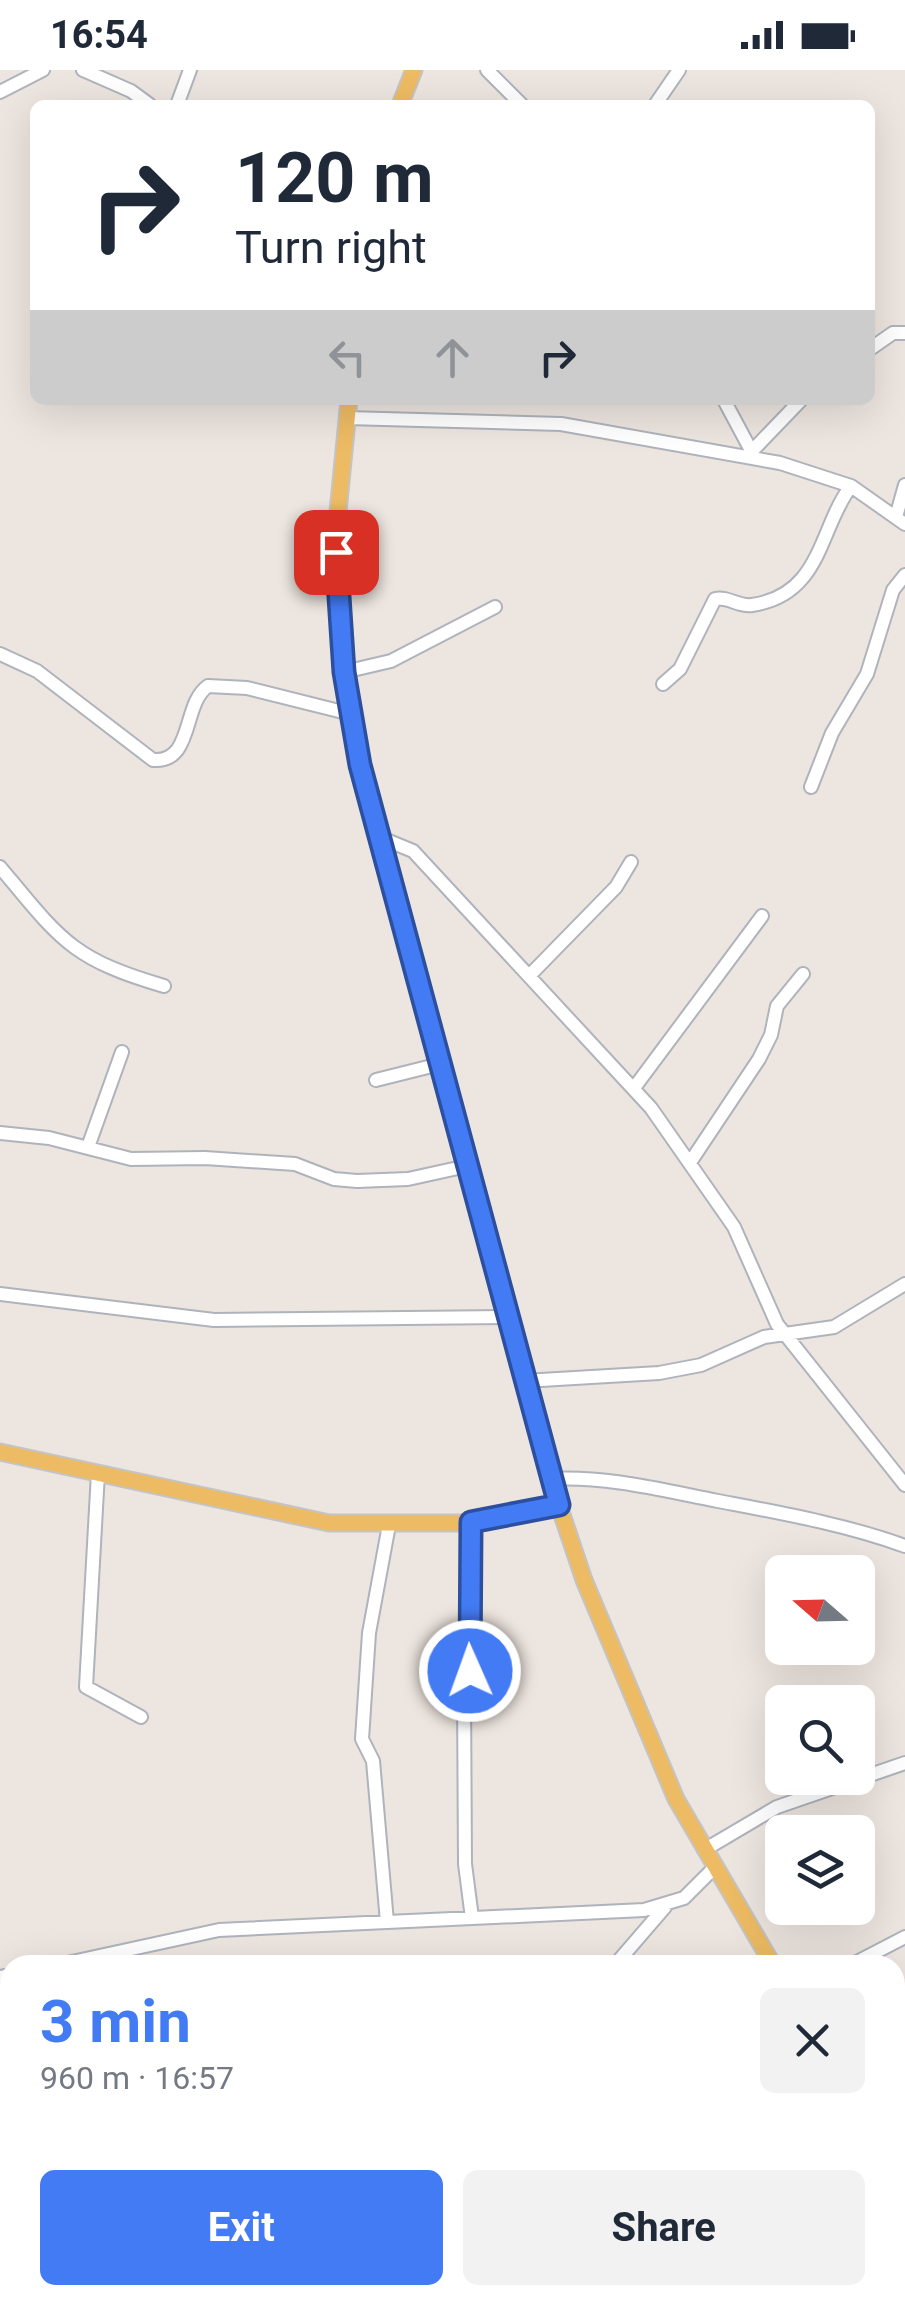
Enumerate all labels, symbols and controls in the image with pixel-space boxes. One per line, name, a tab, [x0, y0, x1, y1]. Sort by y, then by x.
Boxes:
text: 16:54	[50, 13, 148, 57]
text: 120 m	[235, 137, 434, 219]
icon: right	[70, 140, 200, 270]
text: Turn right	[235, 221, 427, 274]
icon: left	[320, 330, 375, 385]
icon: ahead	[425, 330, 480, 385]
icon: right	[530, 330, 585, 385]
pin	[294, 510, 379, 595]
icon: arrive	[309, 525, 364, 580]
north arrow	[765, 1555, 875, 1665]
map controls	[765, 1555, 875, 1925]
position arrow	[418, 1619, 522, 1723]
button: search	[765, 1685, 875, 1795]
button: layers	[765, 1815, 875, 1925]
text: 3 min	[40, 1986, 191, 2057]
button: close	[760, 1988, 865, 2093]
text: 960 m · 16:57	[40, 2059, 234, 2097]
button: Exit	[40, 2170, 443, 2285]
button: Share	[463, 2170, 865, 2285]

